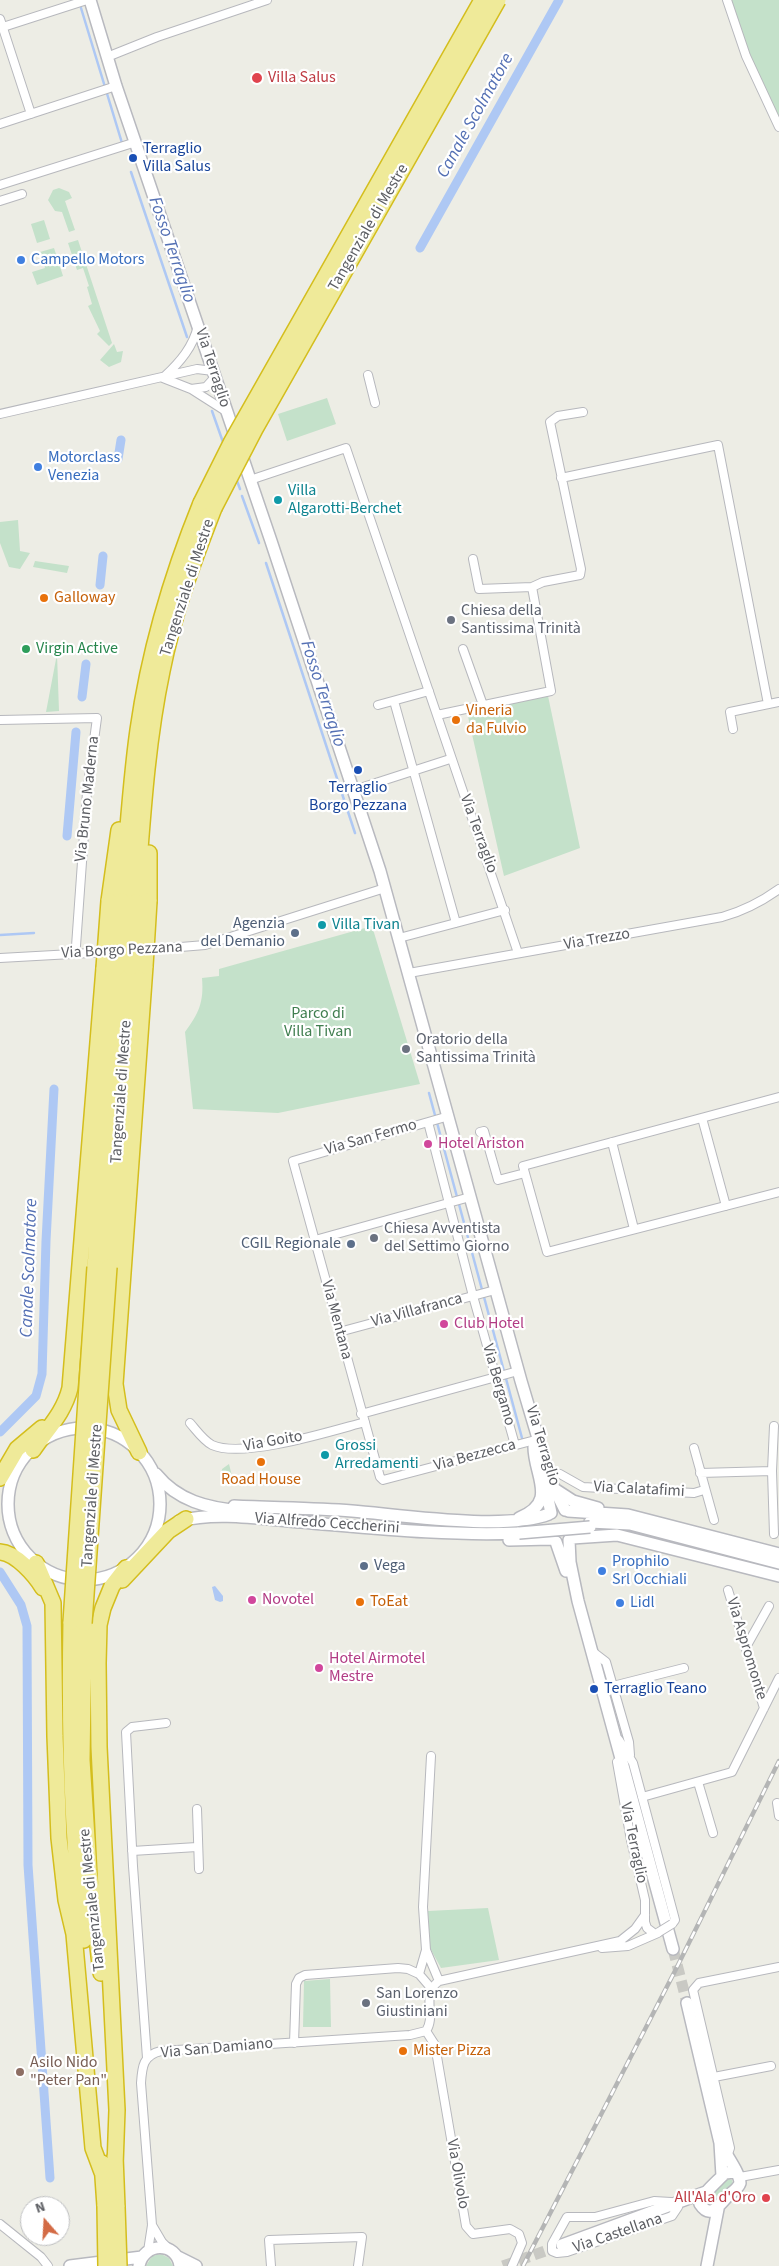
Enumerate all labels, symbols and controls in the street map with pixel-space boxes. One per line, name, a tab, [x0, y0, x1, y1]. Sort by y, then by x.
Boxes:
water label: Canale Scolmatore	[433, 50, 519, 182]
place label: Villa Salus	[268, 68, 336, 88]
marker: Villa Salus	[250, 71, 264, 85]
place label: Terraglio Villa Salus	[143, 139, 211, 177]
marker: Terraglio Villa Salus	[127, 152, 139, 164]
street label: Tangenziale di Mestre	[325, 161, 413, 295]
water label: Fosso Terraglio	[143, 194, 199, 306]
place label: Campello Motors	[31, 250, 144, 270]
marker: Campello Motors	[15, 254, 27, 266]
street label: Via Terraglio	[190, 326, 234, 410]
place label: Motorclass Venezia	[48, 448, 120, 486]
marker: Motorclass Venezia	[32, 461, 44, 473]
place label: Villa Algarotti-Berchet	[288, 481, 402, 519]
marker: Villa Algarotti-Berchet	[272, 494, 284, 506]
street label: Tangenziale di Mestre	[157, 517, 219, 659]
place label: Galloway	[54, 588, 116, 608]
marker: Galloway	[38, 592, 50, 604]
place label: Chiesa della Santissima Trinità	[461, 601, 581, 639]
marker: Chiesa della Santissima Trinità	[445, 614, 457, 626]
water label: Fosso Terraglio	[295, 638, 349, 750]
place label: Virgin Active	[36, 639, 118, 659]
marker: Virgin Active	[20, 643, 32, 655]
place label: Vineria da Fulvio	[466, 701, 527, 739]
marker: Vineria da Fulvio	[450, 714, 462, 726]
street label: Via Bruno Maderna	[72, 735, 104, 863]
marker: Terraglio Borgo Pezzana	[352, 764, 364, 776]
place label: Terraglio Borgo Pezzana	[309, 778, 407, 816]
street label: Via Terraglio	[455, 792, 501, 876]
place label: Agenzia del Demanio	[200, 914, 285, 952]
place label: Villa Tivan	[332, 915, 400, 935]
marker: Villa Tivan	[316, 919, 328, 931]
street label: Via Trezzo	[562, 925, 632, 955]
marker: Agenzia del Demanio	[289, 927, 301, 939]
street label: Via Borgo Pezzana	[61, 938, 183, 964]
park label: Parco di Villa Tivan	[284, 1004, 352, 1042]
street label: Tangenziale di Mestre	[107, 1020, 137, 1164]
place label: Oratorio della Santissima Trinità	[416, 1030, 536, 1068]
marker: Oratorio della Santissima Trinità	[400, 1043, 412, 1055]
street label: Via San Fermo	[323, 1116, 419, 1160]
place label: Hotel Ariston	[438, 1134, 524, 1154]
marker: Hotel Ariston	[422, 1138, 434, 1150]
water label: Canale Scolmatore	[17, 1198, 43, 1338]
place label: Chiesa Avventista del Settimo Giorno	[384, 1219, 509, 1257]
marker: Chiesa Avventista del Settimo Giorno	[368, 1232, 380, 1244]
place label: CGIL Regionale	[241, 1234, 341, 1254]
marker: CGIL Regionale	[345, 1238, 357, 1250]
street label: Via Mentana	[316, 1278, 356, 1362]
street label: Via Villafranca	[369, 1290, 465, 1332]
place label: Club Hotel	[454, 1314, 524, 1334]
marker: Club Hotel	[438, 1318, 450, 1330]
street label: Via Bergamo	[477, 1342, 519, 1428]
street label: Via Terraglio	[521, 1404, 563, 1488]
street label: Tangenziale di Mestre	[78, 1424, 108, 1568]
street label: Via Goito	[242, 1427, 304, 1457]
place label: Grossi Arredamenti	[335, 1436, 419, 1474]
street label: Via Bezzecca	[432, 1436, 518, 1476]
marker: Grossi Arredamenti	[319, 1449, 331, 1461]
marker: Road House	[255, 1456, 267, 1468]
place label: Road House	[221, 1470, 301, 1490]
street label: Via Calatafimi	[593, 1478, 685, 1502]
street label: Via Alfredo Ceccherini	[254, 1509, 400, 1539]
place label: Prophilo Srl Occhiali	[612, 1552, 687, 1590]
place label: Vega	[374, 1556, 406, 1576]
marker: Vega	[358, 1560, 370, 1572]
marker: Prophilo Srl Occhiali	[596, 1565, 608, 1577]
place label: Novotel	[262, 1590, 314, 1610]
place label: ToEat	[370, 1592, 408, 1612]
place label: Lidl	[630, 1593, 655, 1613]
marker: Novotel	[246, 1594, 258, 1606]
marker: ToEat	[354, 1596, 366, 1608]
street label: Via Aspromonte	[721, 1596, 771, 1702]
marker: Lidl	[614, 1597, 626, 1609]
place label: Hotel Airmotel Mestre	[329, 1649, 425, 1687]
marker: Hotel Airmotel Mestre	[313, 1662, 325, 1674]
place label: Terraglio Teano	[604, 1679, 707, 1699]
marker: Terraglio Teano	[588, 1683, 600, 1695]
street label: Via Terraglio	[615, 1801, 651, 1885]
street label: Tangenziale di Mestre	[76, 1828, 110, 1972]
place label: San Lorenzo Giustiniani	[376, 1984, 458, 2022]
marker: San Lorenzo Giustiniani	[360, 1997, 372, 2009]
street label: Via San Damiano	[160, 2035, 274, 2063]
place label: Mister Pizza	[413, 2041, 491, 2061]
marker: Mister Pizza	[397, 2045, 409, 2057]
place label: Asilo Nido "Peter Pan"	[30, 2053, 107, 2091]
marker: Asilo Nido "Peter Pan"	[14, 2066, 26, 2078]
street label: Via Olivolo	[441, 2137, 473, 2211]
place label: All'Ala d'Oro	[674, 2188, 756, 2208]
marker: All'Ala d'Oro	[760, 2192, 772, 2204]
north arrow	[20, 2196, 70, 2246]
text: N	[33, 2197, 48, 2219]
street label: Via Castellana	[571, 2210, 665, 2258]

